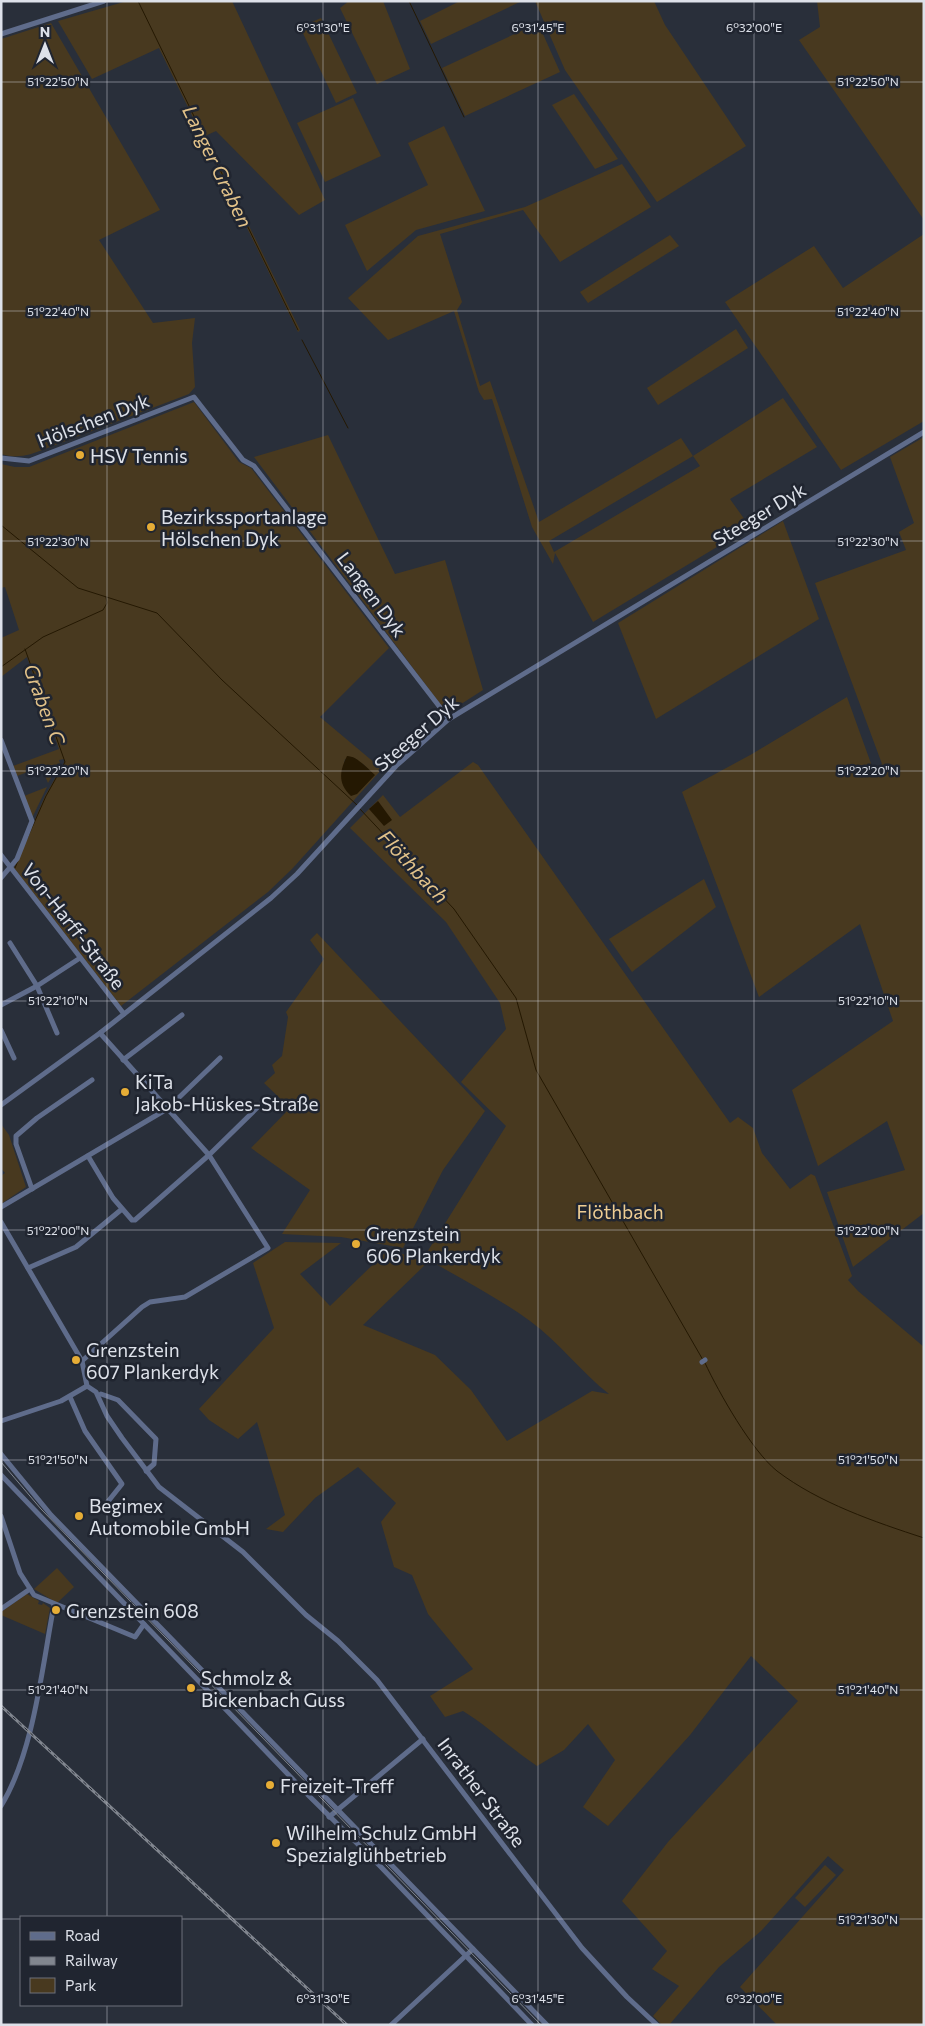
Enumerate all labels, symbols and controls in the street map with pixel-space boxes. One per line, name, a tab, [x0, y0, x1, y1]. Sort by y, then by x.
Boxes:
north arrow	[20, 20, 70, 70]
text: 6°31'30"E	[296, 20, 350, 34]
text: 6°31'45"E	[512, 20, 564, 34]
text: 6°32'00"E	[726, 20, 782, 34]
text: N	[40, 23, 50, 40]
text: 51°22'50"N	[27, 74, 89, 88]
text: 51°22'50"N	[837, 74, 899, 88]
water label: Langer Graben	[178, 101, 258, 231]
text: 51°22'40"N	[27, 304, 89, 318]
text: 51°22'40"N	[837, 304, 899, 318]
street label: Hölschen Dyk	[34, 388, 152, 452]
place label: HSV Tennis	[90, 444, 188, 467]
marker: HSV Tennis	[74, 449, 86, 461]
street label: Steeger Dyk	[708, 477, 810, 551]
place label: Bezirkssportanlage Hölschen Dyk	[161, 505, 326, 550]
marker: Bezirkssportanlage Hölschen Dyk	[145, 521, 157, 533]
text: 51°22'30"N	[27, 534, 89, 548]
text: 51°22'30"N	[837, 534, 899, 548]
street label: Langen Dyk	[333, 547, 411, 641]
water label: Graben C	[19, 660, 71, 749]
street label: Steeger Dyk	[369, 690, 463, 776]
text: 51°22'20"N	[27, 763, 89, 777]
text: 51°22'20"N	[837, 763, 899, 777]
water label: Flöthbach	[374, 824, 454, 908]
street label: Von-Harff-Straße	[18, 858, 130, 994]
text: 51°22'10"N	[28, 993, 88, 1007]
text: 51°22'10"N	[838, 993, 898, 1007]
place label: KiTa Jakob-Hüskes-Straße	[135, 1070, 319, 1115]
marker: KiTa Jakob-Hüskes-Straße	[119, 1086, 131, 1098]
park label: Flöthbach	[576, 1200, 664, 1223]
place label: Grenzstein 606 Plankerdyk	[366, 1222, 501, 1267]
text: 51°22'00"N	[27, 1223, 89, 1237]
text: 51°22'00"N	[837, 1223, 899, 1237]
marker: Grenzstein 606 Plankerdyk	[350, 1238, 362, 1250]
place label: Grenzstein 607 Plankerdyk	[86, 1338, 219, 1383]
marker: Grenzstein 607 Plankerdyk	[70, 1354, 82, 1366]
text: 51°21'50"N	[28, 1452, 88, 1466]
text: 51°21'50"N	[838, 1452, 898, 1466]
place label: Begimex Automobile GmbH	[89, 1494, 250, 1539]
marker: Begimex Automobile GmbH	[73, 1510, 85, 1522]
place label: Grenzstein 608	[66, 1599, 199, 1622]
marker: Grenzstein 608	[50, 1604, 62, 1616]
place label: Schmolz & Bickenbach Guss	[201, 1666, 345, 1711]
text: 51°21'40"N	[28, 1682, 88, 1696]
marker: Schmolz & Bickenbach Guss	[185, 1682, 197, 1694]
text: 51°21'40"N	[838, 1682, 898, 1696]
street label: Inrather Straße	[433, 1733, 531, 1851]
place label: Freizeit-Treff	[280, 1774, 395, 1797]
marker: Freizeit-Treff	[264, 1779, 276, 1791]
place label: Wilhelm Schulz GmbH Spezialglühbetrieb	[286, 1821, 477, 1866]
marker: Wilhelm Schulz GmbH Spezialglühbetrieb	[270, 1837, 282, 1849]
text: 51°21'30"N	[838, 1912, 898, 1926]
legend	[20, 1916, 182, 2006]
text: Road	[65, 1926, 100, 1944]
text: Railway	[65, 1951, 118, 1969]
text: Park	[65, 1976, 96, 1994]
text: 6°31'30"E	[296, 1991, 350, 2005]
text: 6°31'45"E	[512, 1991, 564, 2005]
text: 6°32'00"E	[726, 1991, 782, 2005]

